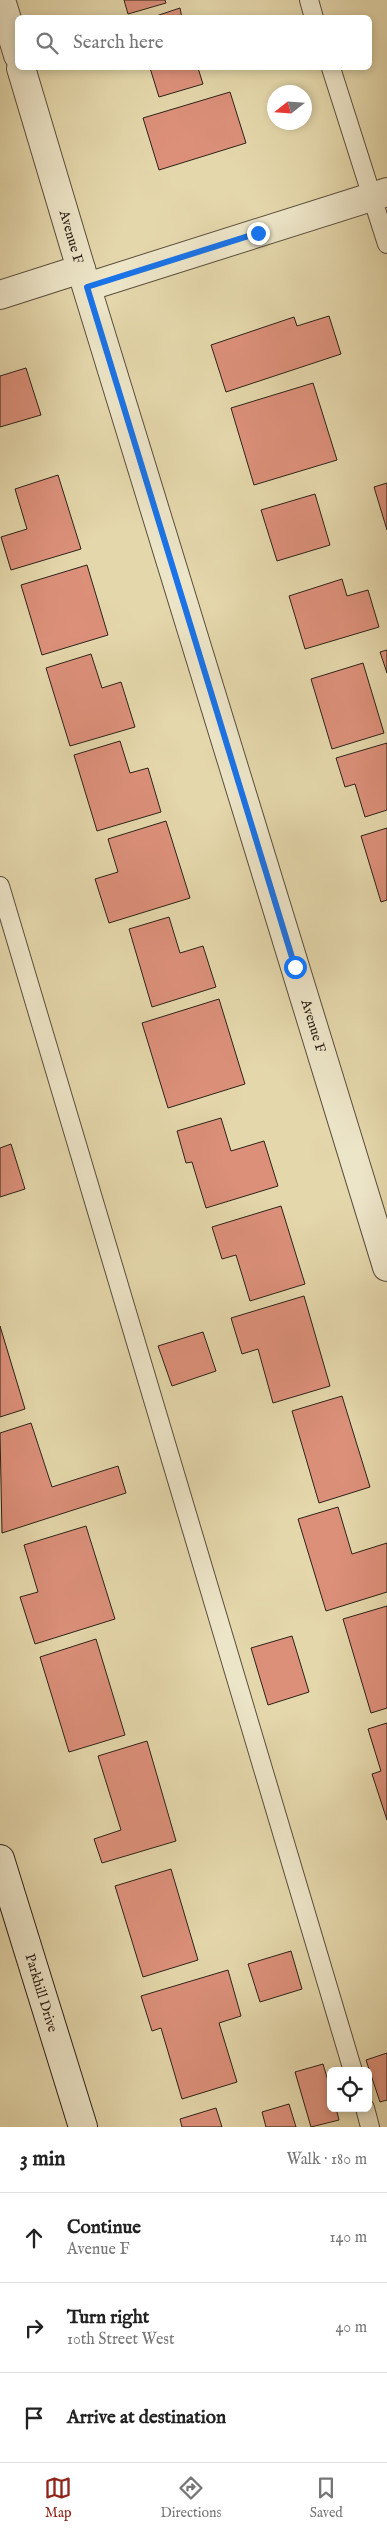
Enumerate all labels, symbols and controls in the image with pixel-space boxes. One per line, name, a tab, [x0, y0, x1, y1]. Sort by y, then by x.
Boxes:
search box	[15, 15, 372, 70]
icon: search	[33, 29, 61, 57]
text: Search here	[73, 31, 164, 55]
north arrow	[267, 85, 312, 130]
street label: Avenue F	[55, 207, 87, 266]
route end	[247, 222, 270, 245]
route start	[284, 956, 307, 979]
street label: Avenue F	[296, 996, 330, 1055]
street label: Parkhill Drive	[21, 1952, 62, 2035]
map controls	[327, 2067, 372, 2112]
button: locate	[327, 2067, 372, 2112]
text: 3 min	[20, 2146, 65, 2173]
text: Walk · 180 m	[286, 2150, 367, 2170]
text: Continue	[67, 2216, 141, 2240]
icon: ahead	[20, 2224, 48, 2252]
text: 140 m	[329, 2228, 367, 2248]
text: Avenue F	[67, 2240, 130, 2260]
text: Turn right	[67, 2306, 149, 2330]
icon: right	[20, 2314, 48, 2342]
text: 40 m	[335, 2318, 367, 2338]
text: 10th Street West	[67, 2330, 174, 2350]
icon: arrive	[20, 2404, 48, 2432]
text: Arrive at destination	[67, 2406, 226, 2430]
tab: Map	[44, 2474, 72, 2522]
tab: Directions	[160, 2474, 221, 2522]
tab: Saved	[310, 2474, 343, 2522]

